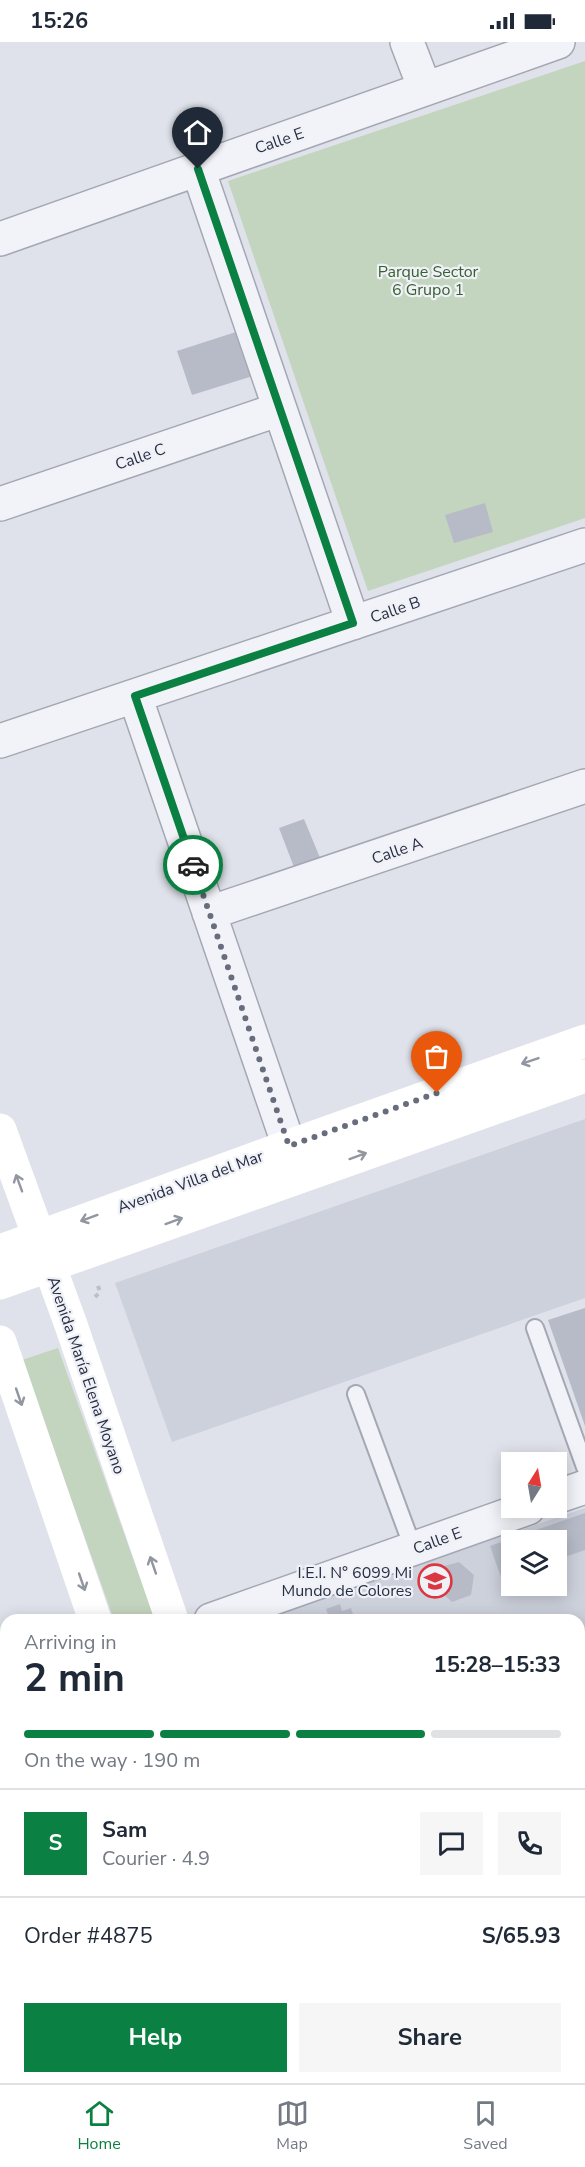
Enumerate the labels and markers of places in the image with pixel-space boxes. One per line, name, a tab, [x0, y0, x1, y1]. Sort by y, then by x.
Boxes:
pin	[172, 107, 223, 169]
pin	[411, 1031, 462, 1093]
place label: I.E.I. N° 6099 Mi Mundo de Colores	[281, 1562, 412, 1602]
school or university icon: I.E.I. N° 6099 Mi Mundo de Colores	[417, 1563, 453, 1599]

